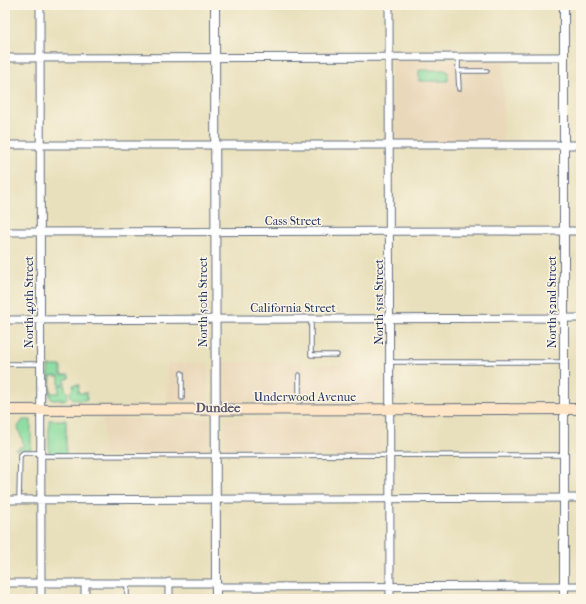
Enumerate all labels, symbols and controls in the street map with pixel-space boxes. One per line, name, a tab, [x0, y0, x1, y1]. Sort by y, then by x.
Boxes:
street label: Cass Street	[265, 214, 322, 228]
street label: North 49th Street	[22, 255, 36, 348]
street label: North 52nd Street	[545, 255, 559, 348]
street label: North 50th Street	[196, 256, 210, 347]
street label: North 51st Street	[372, 258, 386, 345]
street label: California Street	[250, 301, 337, 315]
street label: Underwood Avenue	[254, 390, 356, 404]
district label: Dundee	[196, 400, 241, 415]

